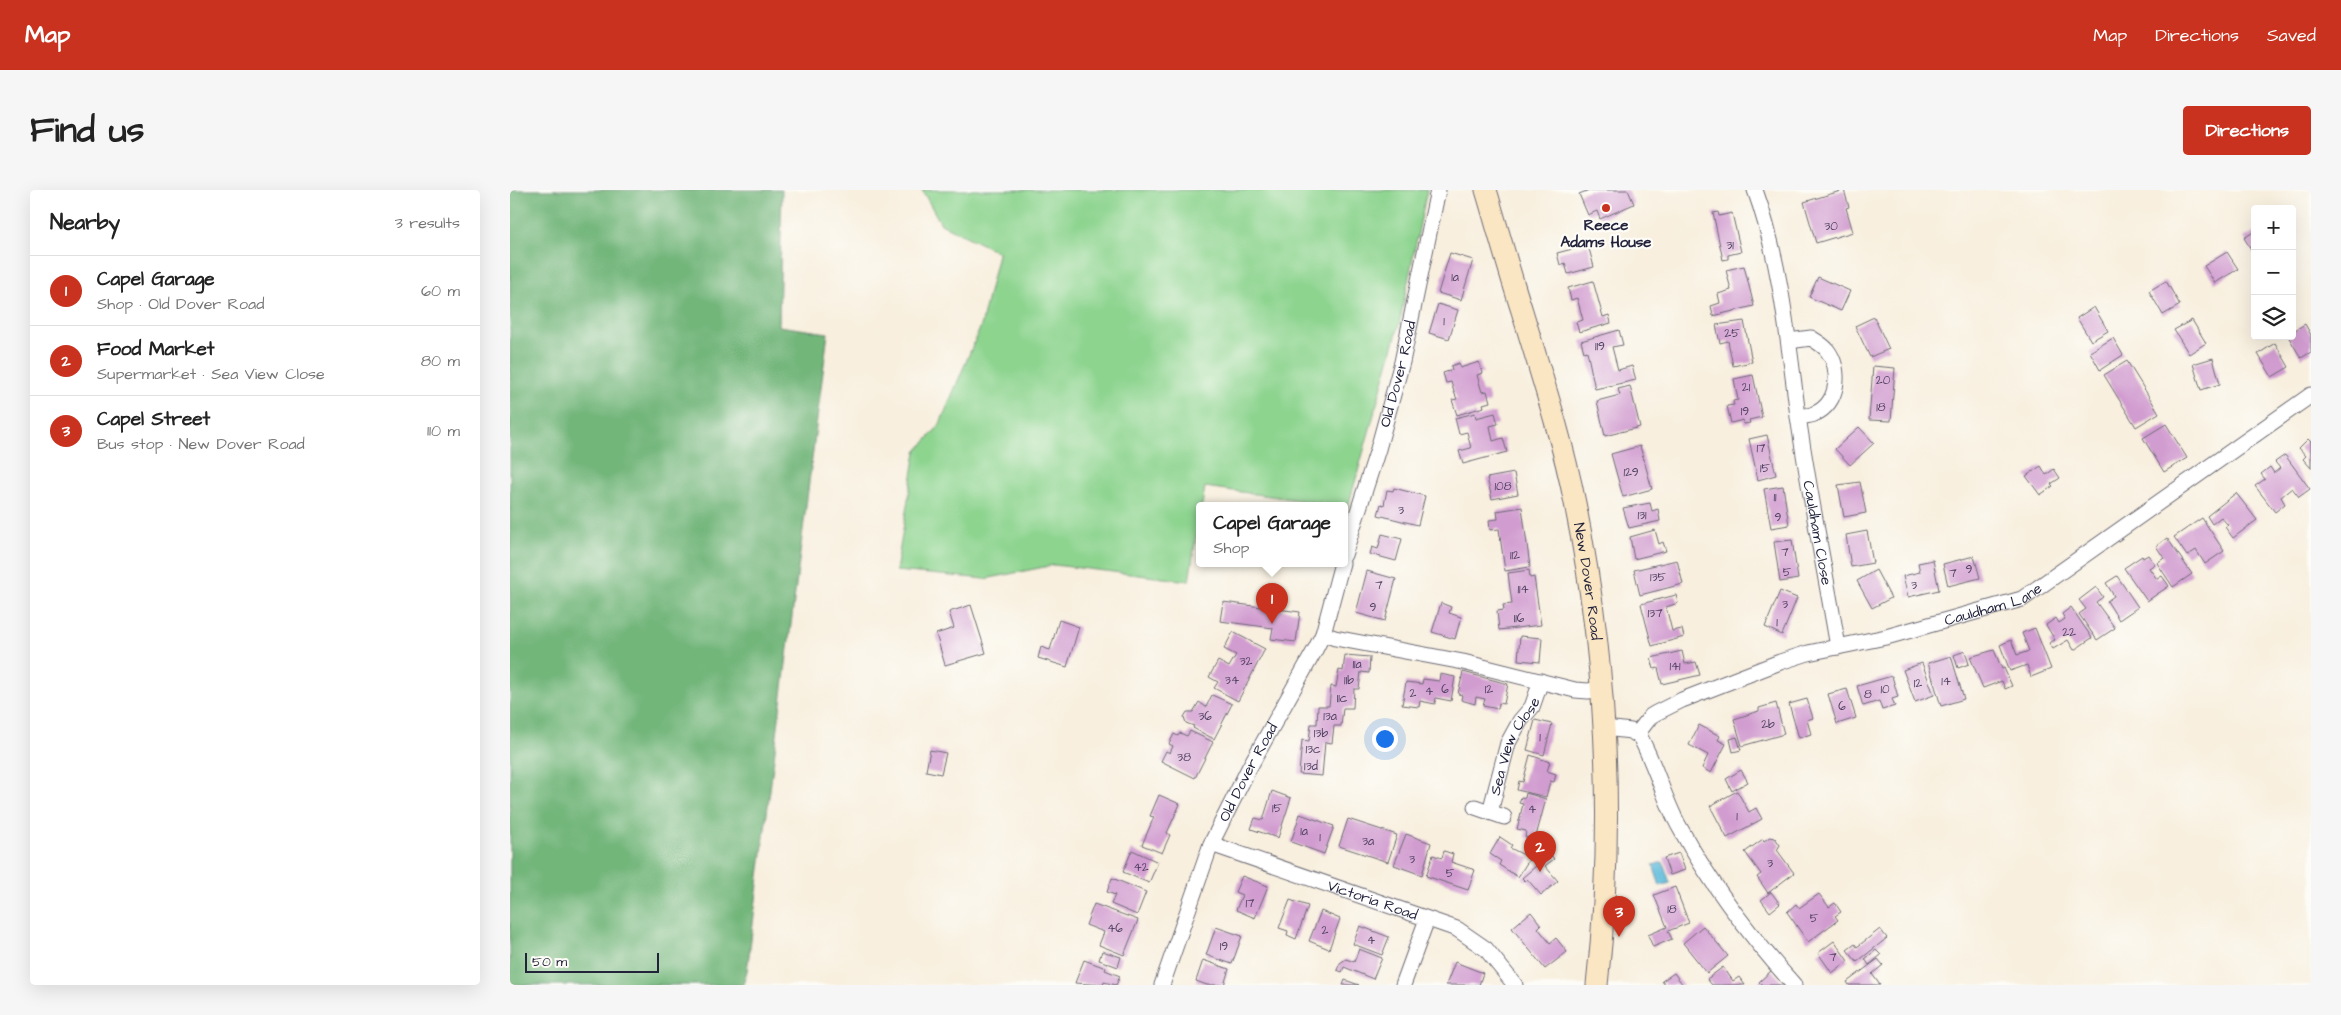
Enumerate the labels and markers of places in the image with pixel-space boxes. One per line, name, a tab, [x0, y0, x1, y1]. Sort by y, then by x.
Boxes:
marker: Reece Adams House	[1600, 202, 1612, 214]
place label: Reece Adams House	[1561, 215, 1651, 253]
pin: 1	[1256, 583, 1288, 624]
pin: 2	[1524, 831, 1556, 872]
pin: 3	[1603, 896, 1635, 937]

